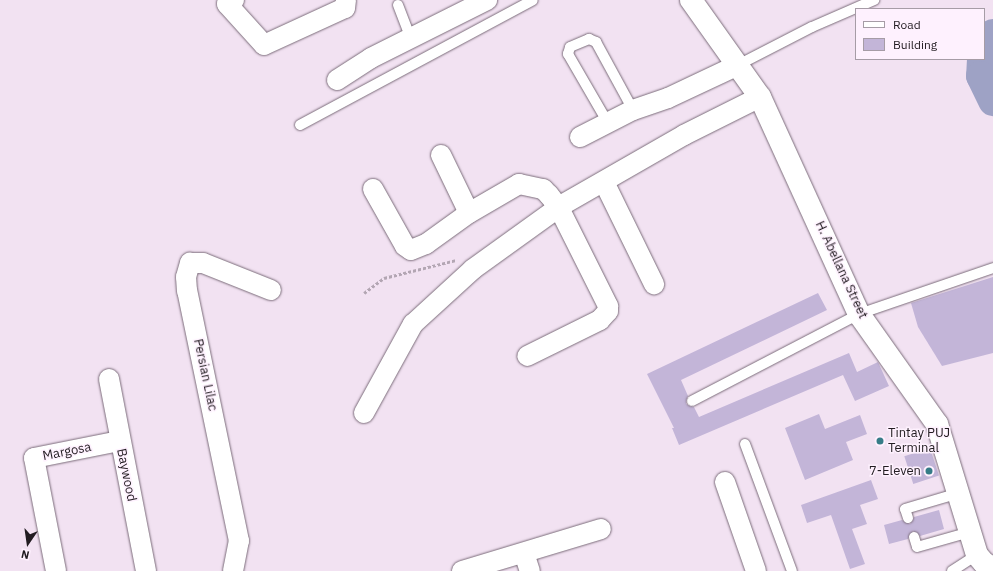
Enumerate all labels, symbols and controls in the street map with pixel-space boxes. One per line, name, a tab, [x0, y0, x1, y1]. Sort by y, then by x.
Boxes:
legend	[855, 8, 985, 60]
text: Road	[893, 17, 921, 32]
text: Building	[893, 37, 937, 52]
street label: H. Abellana Street	[812, 219, 870, 321]
street label: Persian Lilac	[190, 338, 220, 412]
place label: Tintay PUJ Terminal	[888, 426, 950, 457]
marker: Tintay PUJ Terminal	[875, 436, 885, 446]
street label: Margosa	[41, 440, 93, 464]
street label: Baywood	[113, 447, 139, 503]
place label: 7-Eleven	[869, 463, 921, 479]
marker: 7-Eleven	[924, 466, 934, 476]
north arrow	[8, 523, 48, 563]
text: N	[20, 547, 31, 562]

